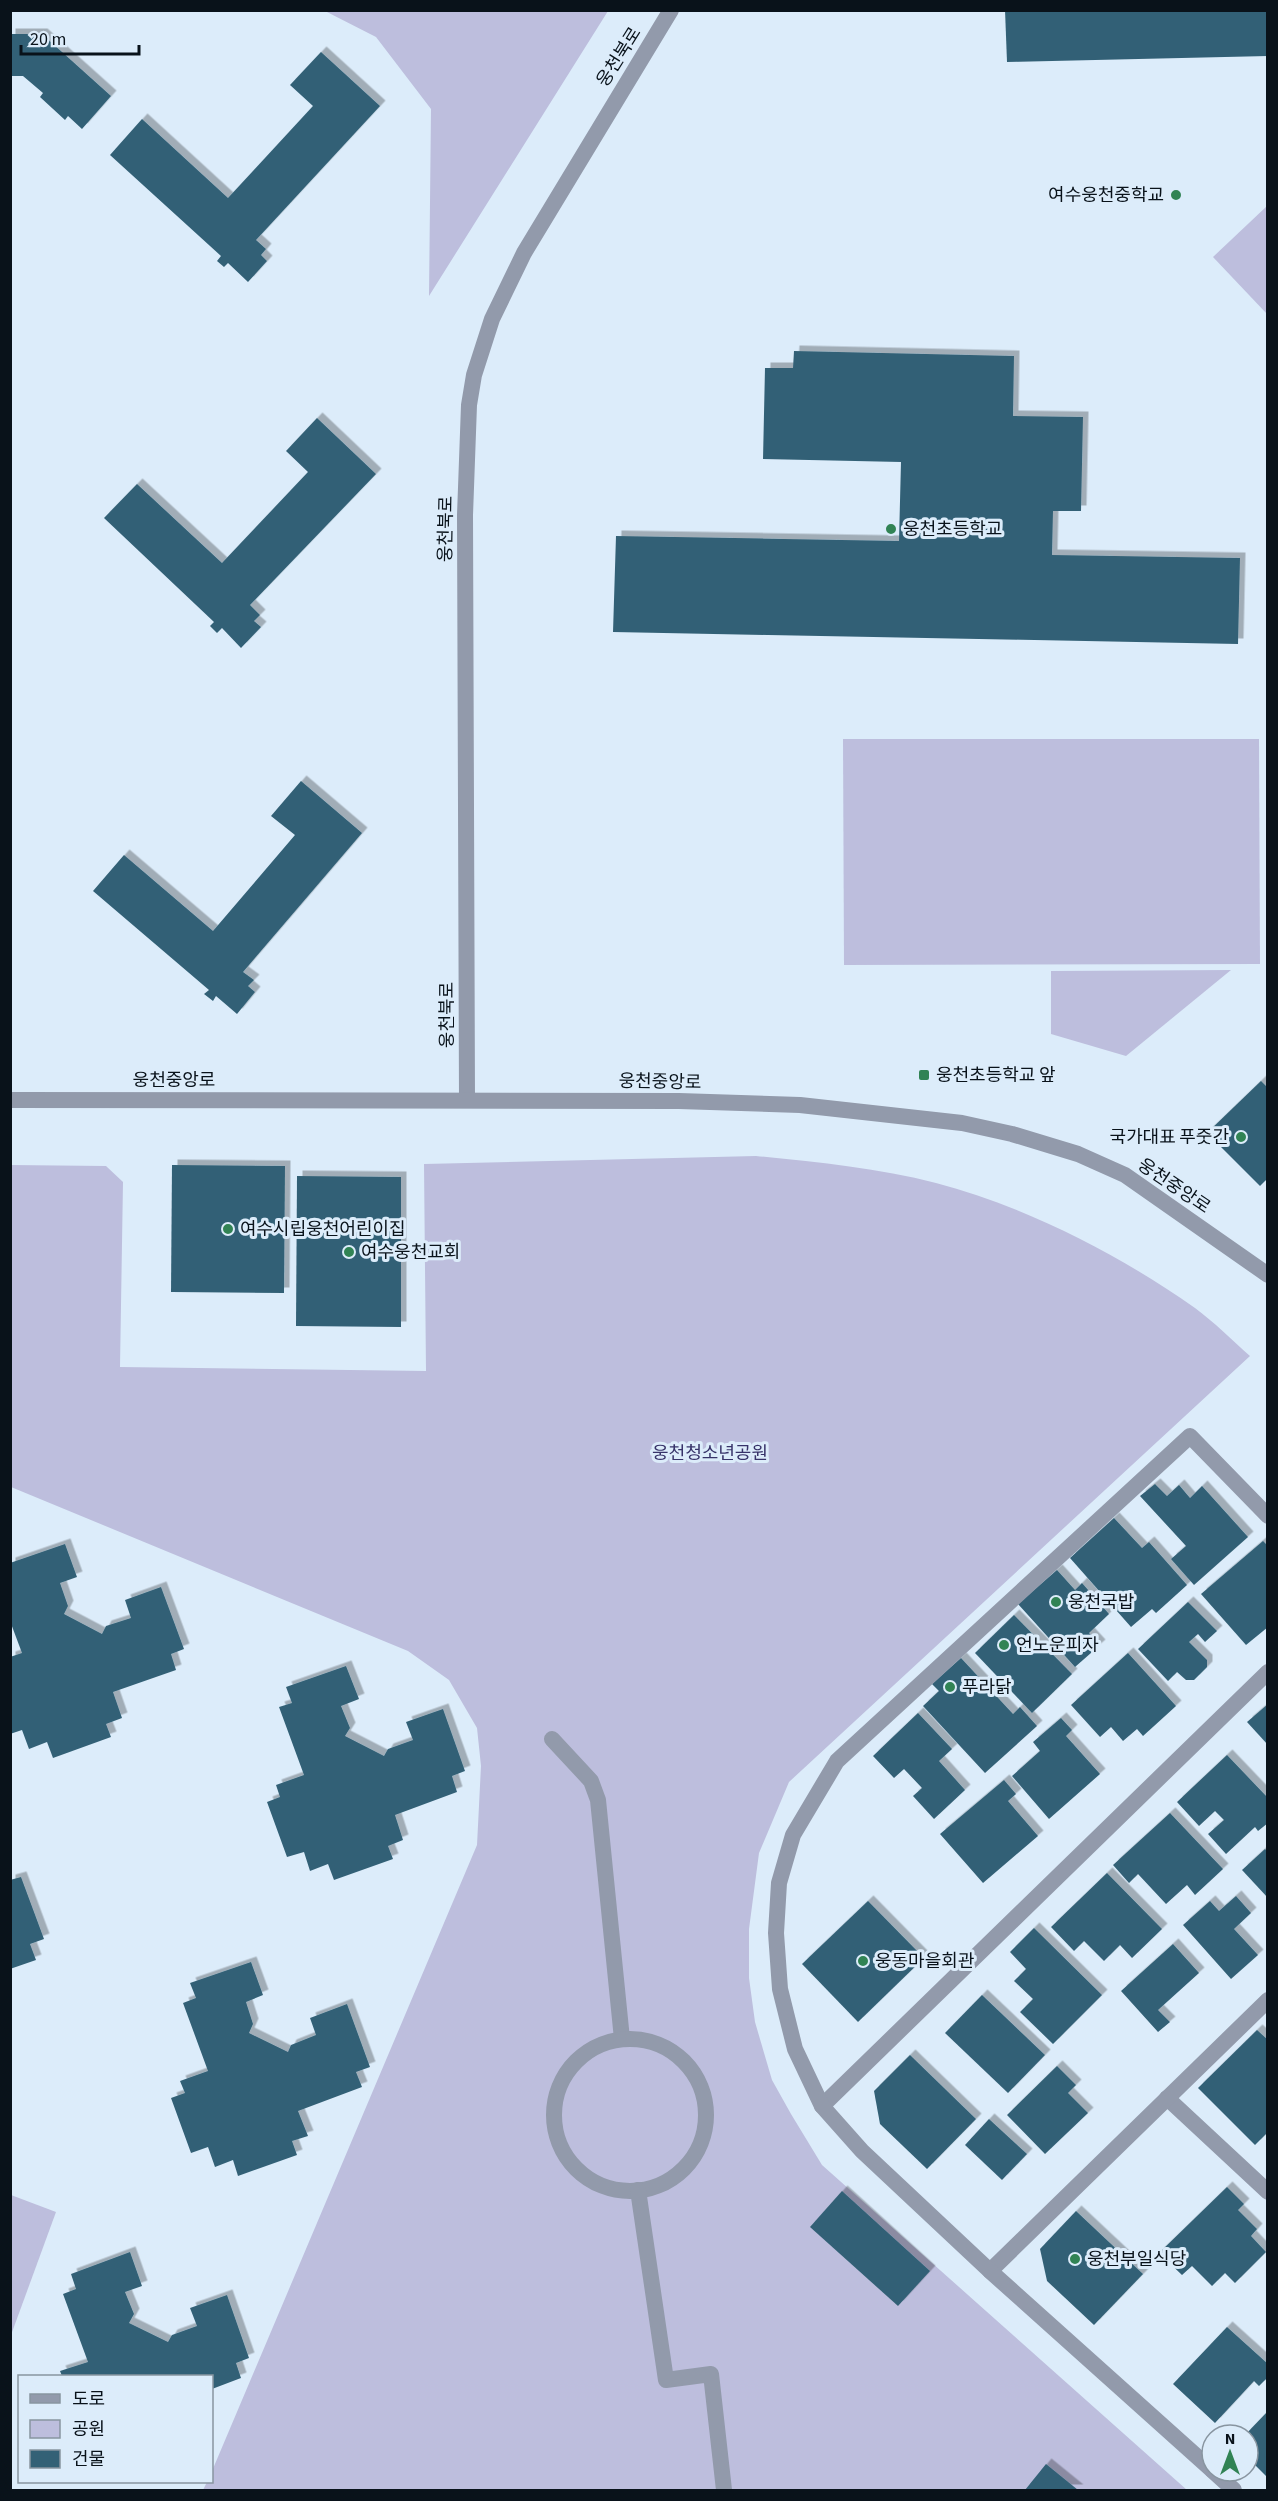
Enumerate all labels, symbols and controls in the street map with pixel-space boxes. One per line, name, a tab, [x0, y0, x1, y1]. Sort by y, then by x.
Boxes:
scale bar	[21, 18, 140, 56]
street label: 웅천북로	[591, 22, 647, 92]
text: 20 m	[30, 27, 66, 52]
place label: 여수웅천중학교	[1048, 183, 1164, 208]
marker: 여수웅천중학교	[1169, 188, 1183, 202]
street label: 웅천북로	[433, 496, 459, 562]
place label: 웅천초등학교	[903, 517, 1002, 542]
marker: 웅천초등학교	[884, 522, 898, 536]
street label: 웅천북로	[435, 982, 460, 1048]
place label: 웅천초등학교 앞	[936, 1063, 1056, 1088]
street label: 웅천중앙로	[133, 1068, 215, 1093]
marker: 웅천초등학교 앞	[917, 1068, 931, 1082]
street label: 웅천중앙로	[618, 1069, 702, 1095]
place label: 국가대표 푸줏간	[1109, 1125, 1229, 1150]
marker: 국가대표 푸줏간	[1234, 1130, 1248, 1144]
street label: 웅천중앙로	[1133, 1152, 1215, 1220]
place label: 여수시립웅천어린이집	[240, 1217, 406, 1242]
marker: 여수시립웅천어린이집	[221, 1222, 235, 1236]
place label: 여수웅천교회	[361, 1240, 460, 1265]
marker: 여수웅천교회	[342, 1245, 356, 1259]
park label: 웅천청소년공원	[652, 1441, 768, 1466]
place label: 웅천국밥	[1068, 1590, 1134, 1615]
marker: 웅천국밥	[1049, 1595, 1063, 1609]
place label: 언노운피자	[1016, 1633, 1099, 1658]
marker: 언노운피자	[997, 1638, 1011, 1652]
place label: 푸라닭	[962, 1675, 1012, 1700]
marker: 푸라닭	[943, 1680, 957, 1694]
place label: 웅동마을회관	[875, 1949, 975, 1974]
marker: 웅동마을회관	[856, 1954, 870, 1968]
place label: 웅천부일식당	[1087, 2247, 1186, 2272]
marker: 웅천부일식당	[1068, 2252, 1082, 2266]
legend	[18, 2375, 213, 2483]
text: 도로	[72, 2387, 105, 2412]
text: 공원	[72, 2417, 105, 2442]
north arrow	[1200, 2423, 1260, 2483]
text: N	[1225, 2428, 1235, 2450]
text: 건물	[72, 2447, 105, 2472]

